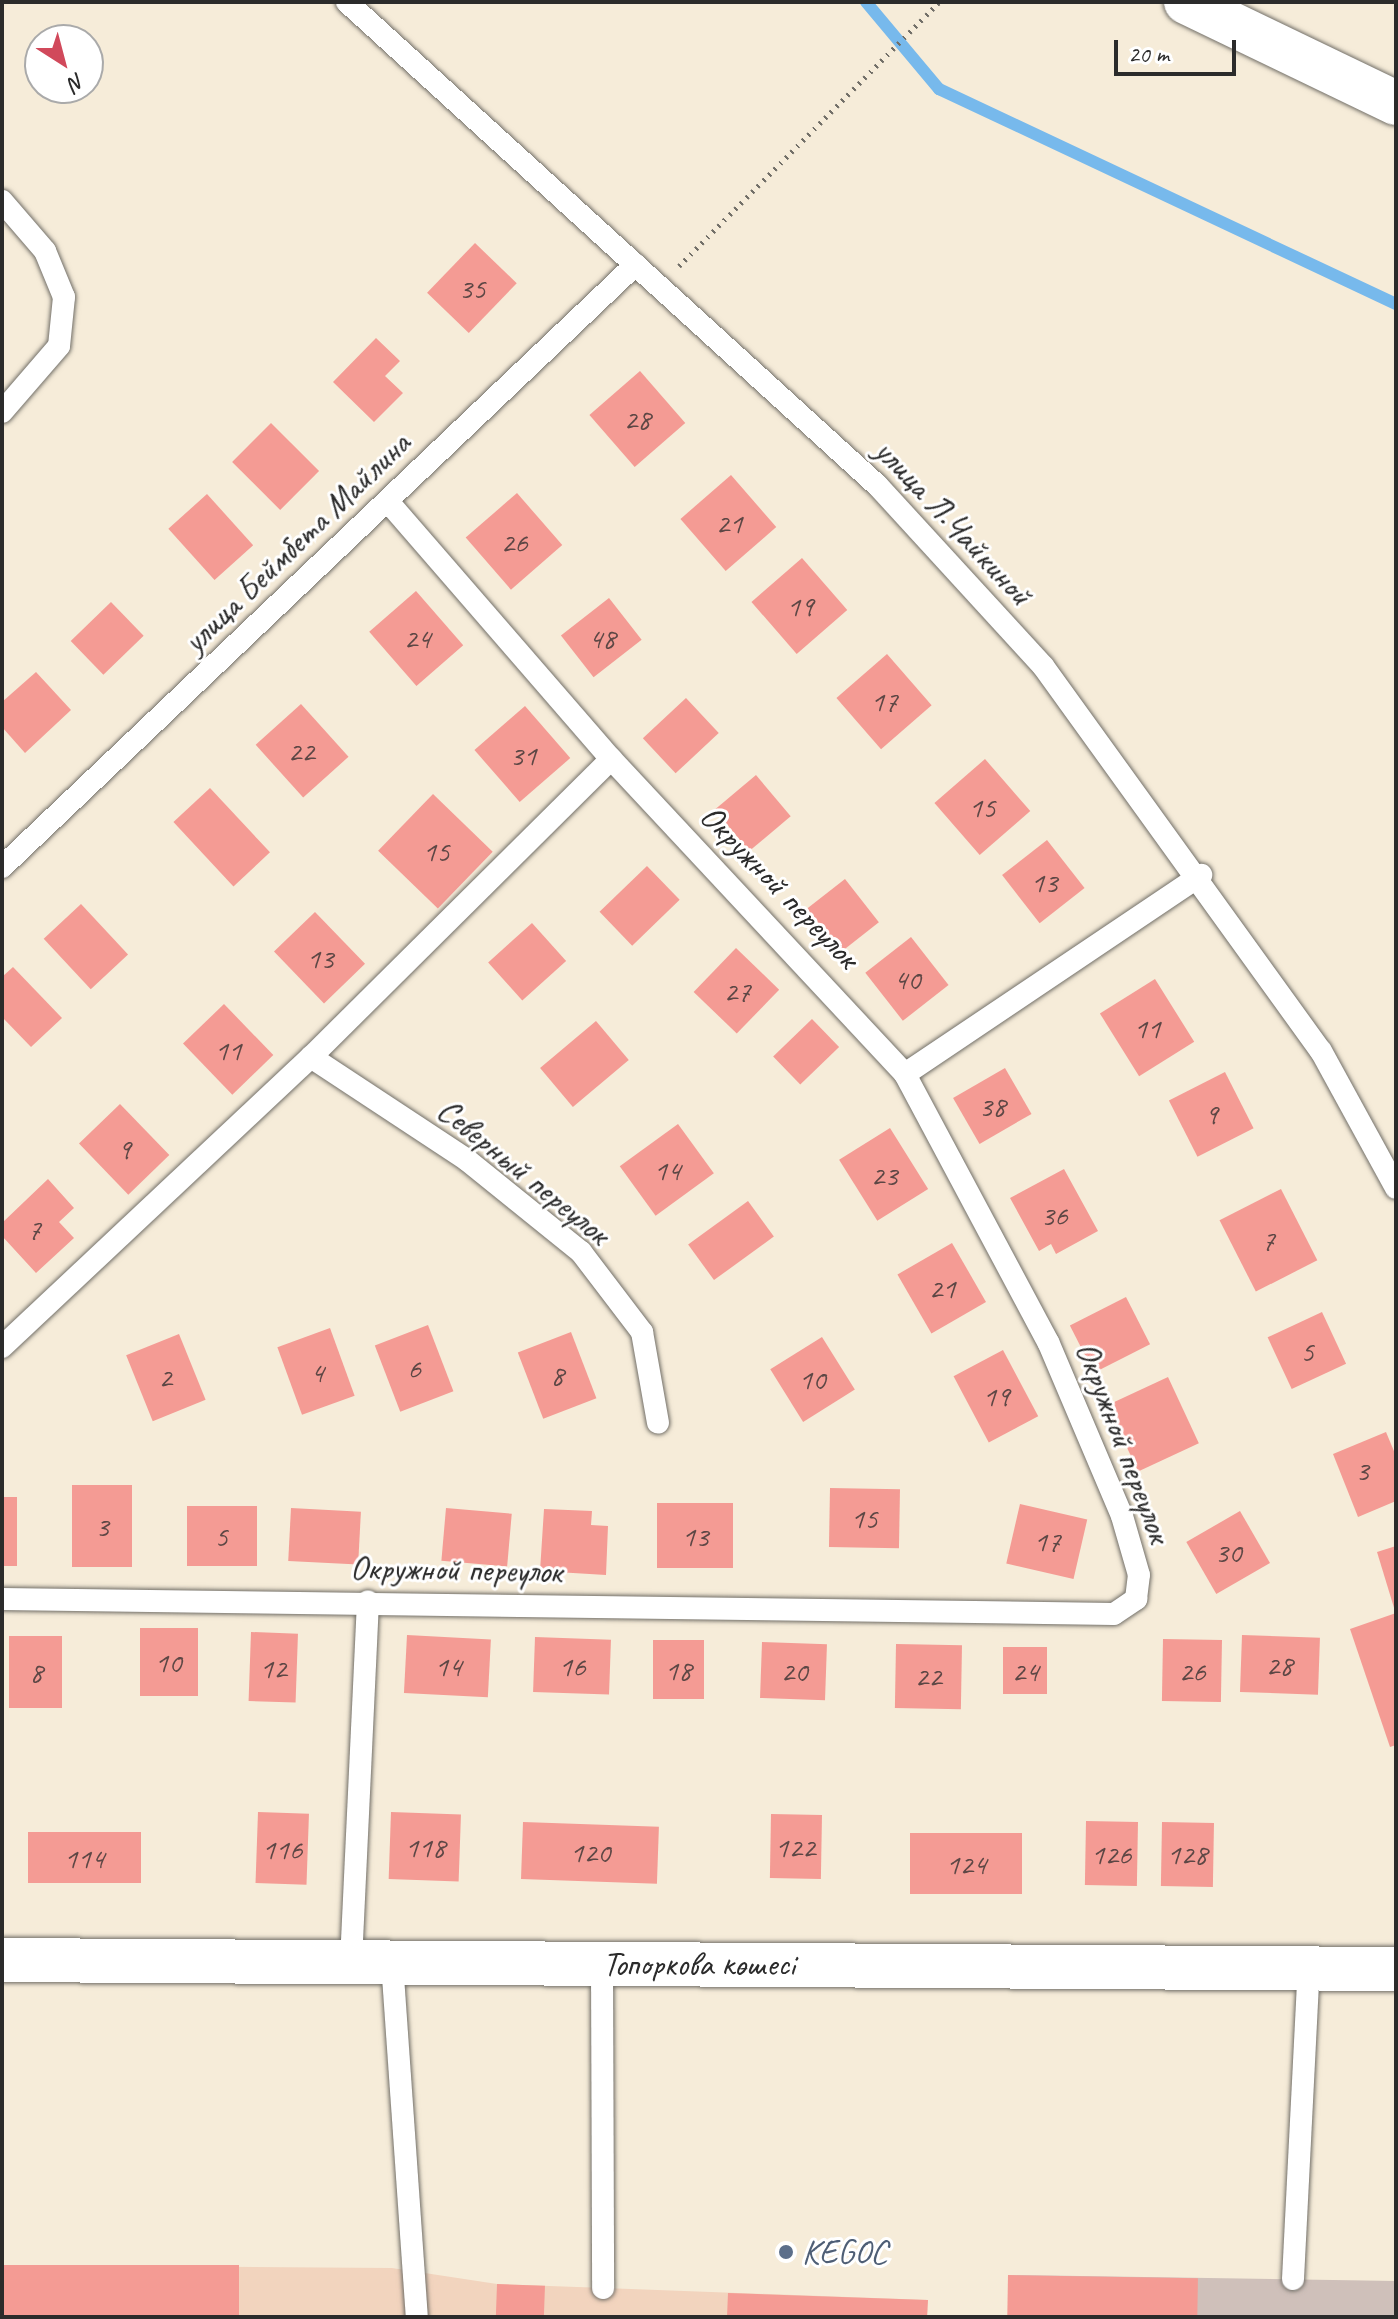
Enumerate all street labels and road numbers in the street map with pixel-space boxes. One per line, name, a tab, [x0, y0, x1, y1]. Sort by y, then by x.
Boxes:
street label: улица Беймбета Майлина	[173, 423, 419, 661]
street label: улица Л.Чайкиной	[867, 430, 1041, 614]
street label: Окружной переулок	[692, 796, 868, 976]
street label: Северный переулок	[429, 1089, 619, 1253]
street label: Окружной переулок	[1067, 1336, 1181, 1548]
street label: Окружной переулок	[350, 1547, 562, 1591]
street label: Топоркова көшесі	[603, 1944, 795, 1984]

